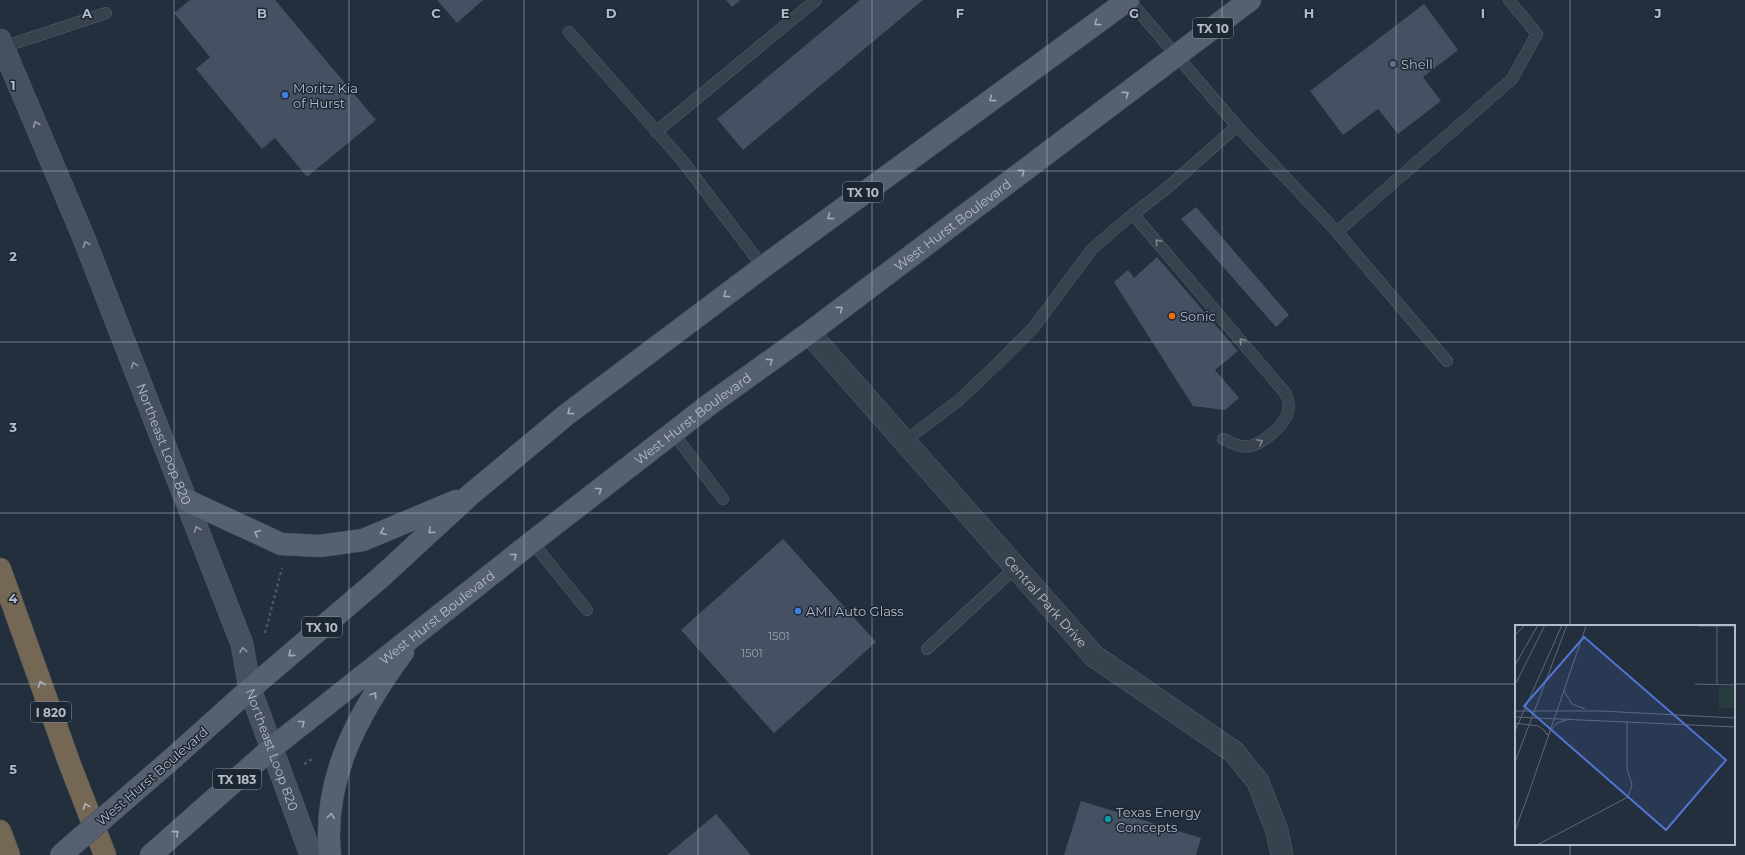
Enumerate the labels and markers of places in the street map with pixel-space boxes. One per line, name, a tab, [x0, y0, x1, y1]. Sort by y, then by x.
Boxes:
place label: Shell	[1401, 56, 1433, 72]
marker: Shell	[1388, 59, 1398, 69]
place label: Moritz Kia of Hurst	[293, 80, 358, 111]
marker: Moritz Kia of Hurst	[280, 90, 290, 100]
place label: Sonic	[1180, 308, 1216, 324]
marker: Sonic	[1167, 311, 1177, 321]
place label: AMI Auto Glass	[806, 603, 904, 619]
marker: AMI Auto Glass	[793, 606, 803, 616]
place label: Texas Energy Concepts	[1116, 804, 1202, 835]
marker: Texas Energy Concepts	[1103, 814, 1113, 824]

